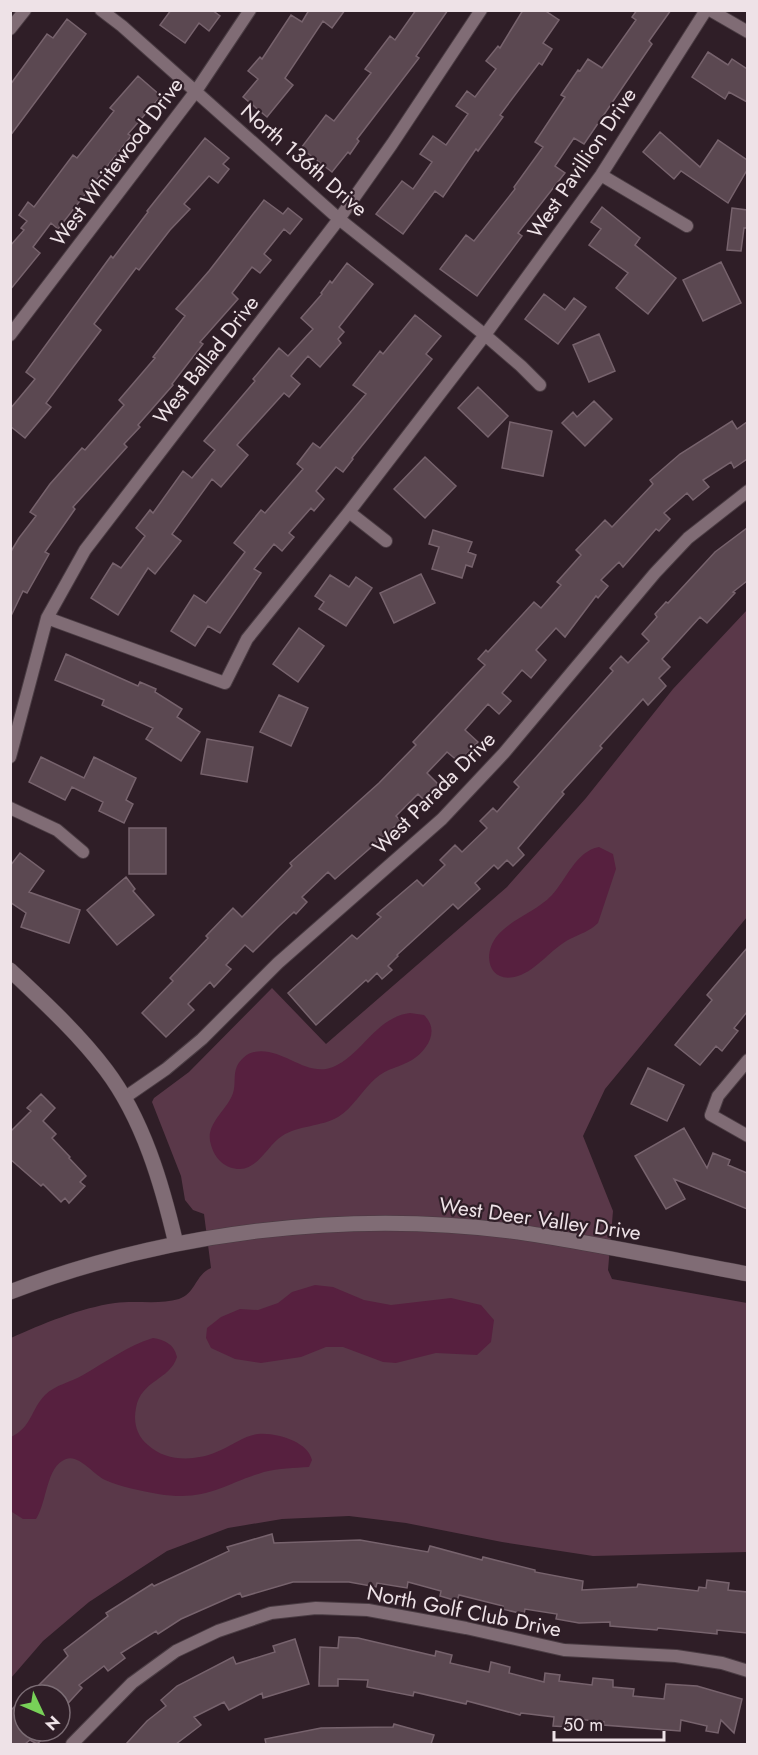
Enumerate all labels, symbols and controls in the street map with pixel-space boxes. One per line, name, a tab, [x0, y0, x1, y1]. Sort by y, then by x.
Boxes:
street label: West Whitewood Drive	[44, 71, 191, 253]
street label: West Pavillion Drive	[520, 82, 644, 244]
street label: North 136th Drive	[234, 96, 374, 224]
street label: West Ballad Drive	[146, 289, 266, 431]
street label: West Parada Drive	[366, 725, 502, 861]
street label: West Deer Valley Drive	[437, 1190, 643, 1248]
street label: North Golf Club Drive	[364, 1577, 564, 1645]
north arrow	[12, 1683, 72, 1743]
scale bar	[554, 1704, 664, 1742]
text: N	[40, 1711, 65, 1736]
text: 50 m	[563, 1712, 603, 1738]

